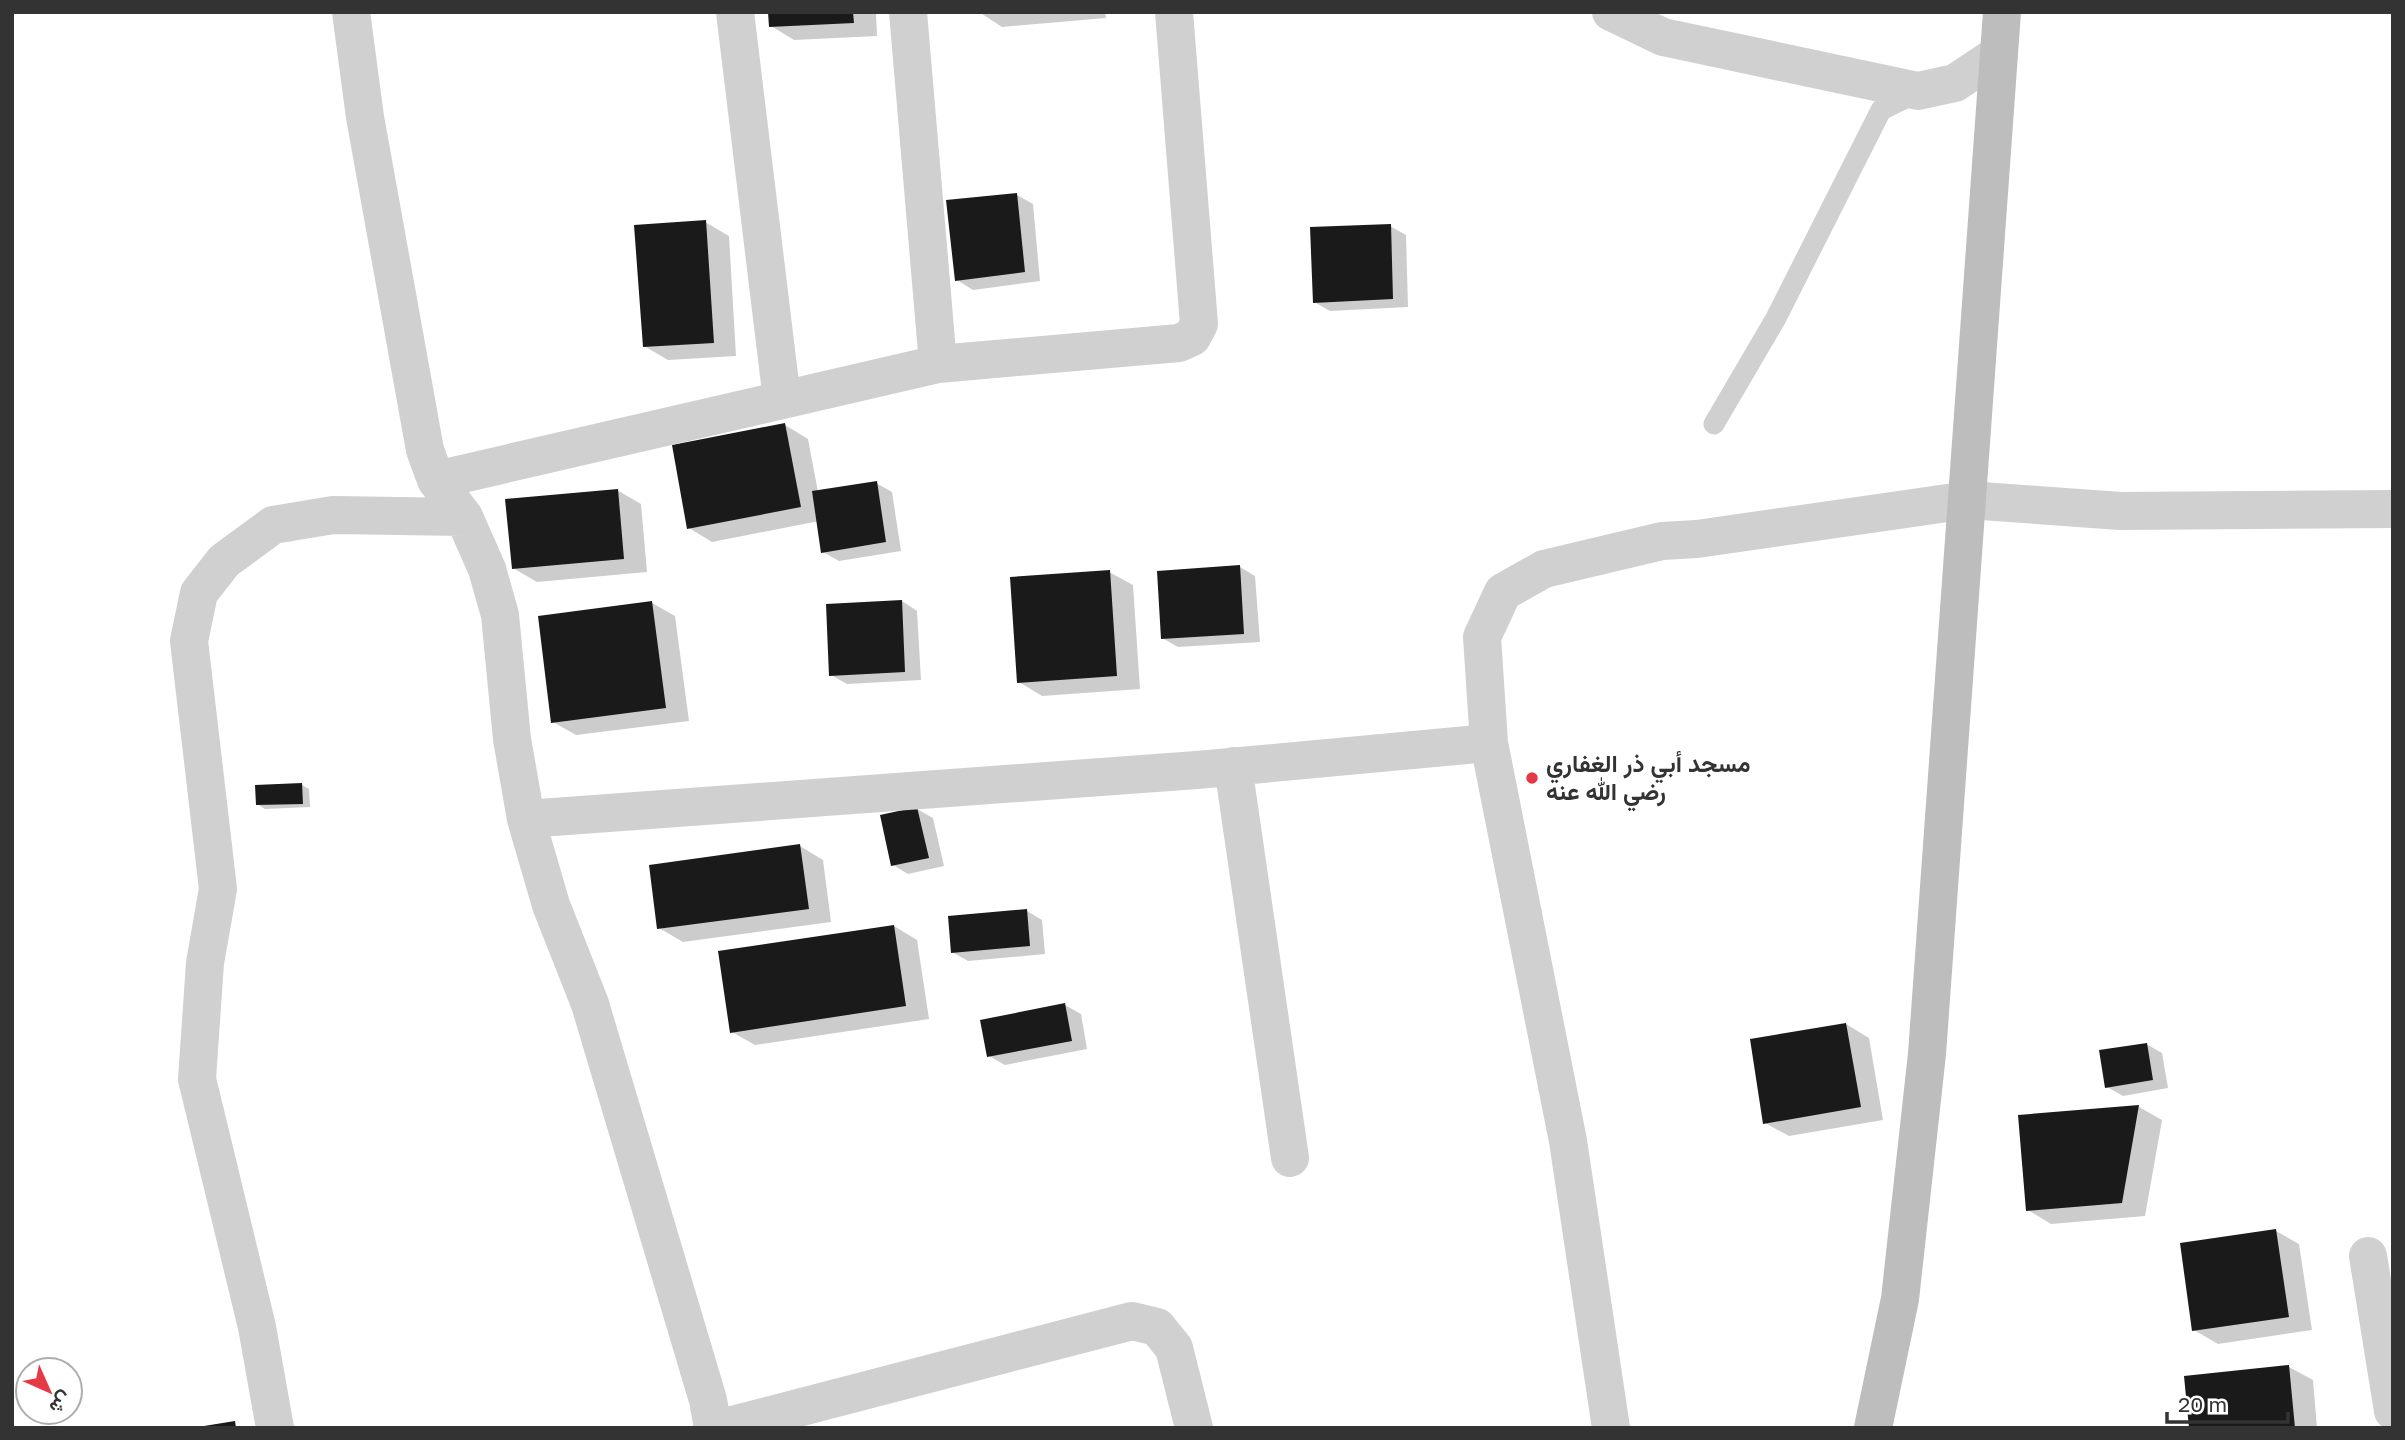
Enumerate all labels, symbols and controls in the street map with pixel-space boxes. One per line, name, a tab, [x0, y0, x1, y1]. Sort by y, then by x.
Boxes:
place label: مسجد أبي ذر الغفاري رضي الله عنه	[1546, 748, 1751, 812]
marker: مسجد أبي ذر الغفاري رضي الله عنه	[1524, 770, 1540, 786]
north arrow	[14, 1356, 84, 1426]
scale bar	[2167, 1380, 2288, 1424]
text: ش	[44, 1386, 78, 1420]
text: 20 m	[2178, 1391, 2227, 1417]

